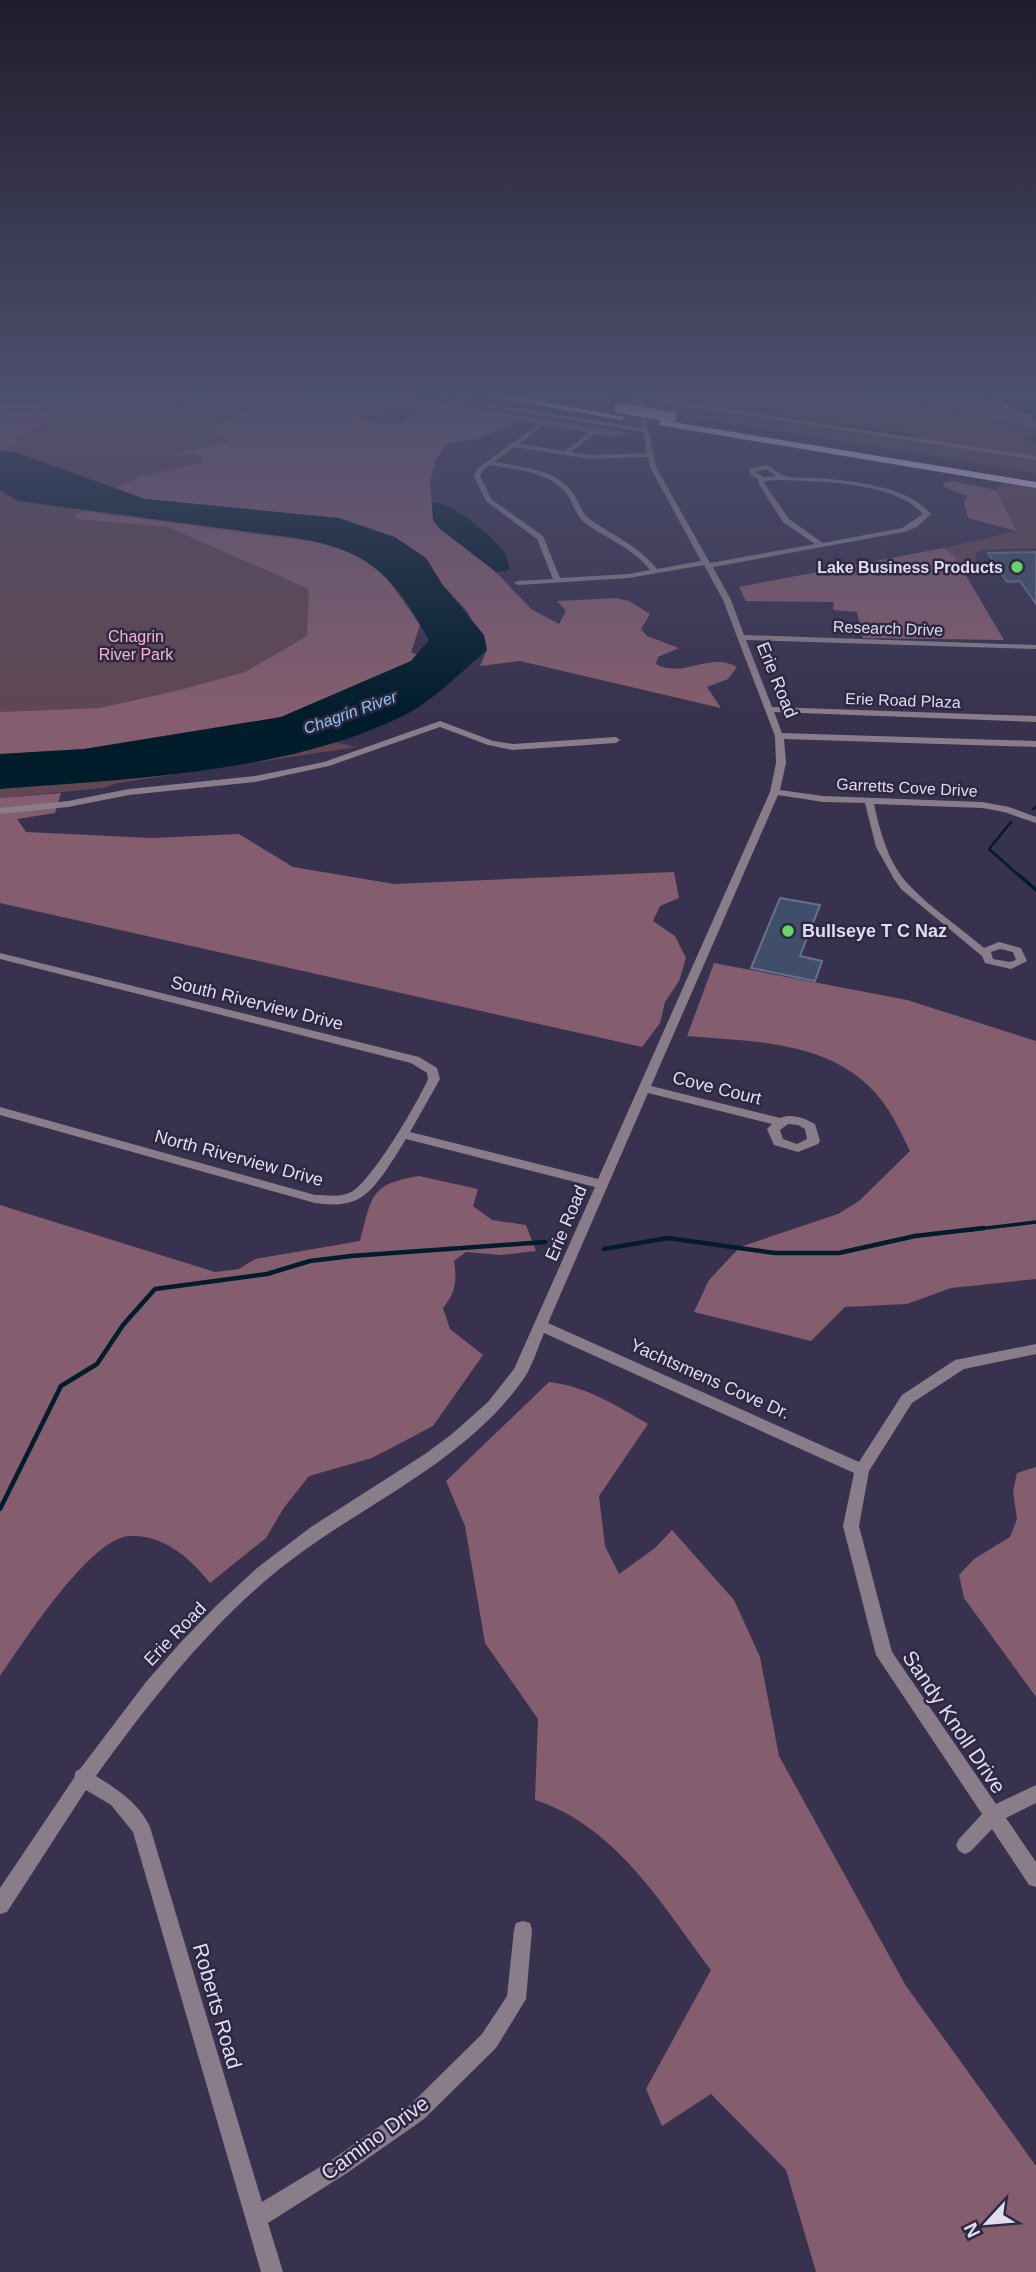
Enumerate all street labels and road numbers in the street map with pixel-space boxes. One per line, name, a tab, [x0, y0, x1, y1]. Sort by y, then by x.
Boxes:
street label: Research Drive	[833, 618, 943, 639]
street label: Erie Road	[753, 639, 801, 721]
street label: Erie Road Plaza	[845, 690, 961, 711]
street label: Garretts Cove Drive	[836, 775, 978, 800]
street label: South Riverview Drive	[169, 972, 345, 1034]
street label: Cove Court	[670, 1067, 764, 1109]
street label: North Riverview Drive	[152, 1126, 326, 1190]
street label: Erie Road	[541, 1182, 591, 1264]
street label: Yachtsmens Cove Dr.	[627, 1335, 793, 1423]
street label: Erie Road	[140, 1598, 210, 1670]
street label: Sandy Knoll Drive	[898, 1646, 1011, 1797]
street label: Roberts Road	[189, 1940, 246, 2071]
street label: Camino Drive	[316, 2091, 433, 2184]

